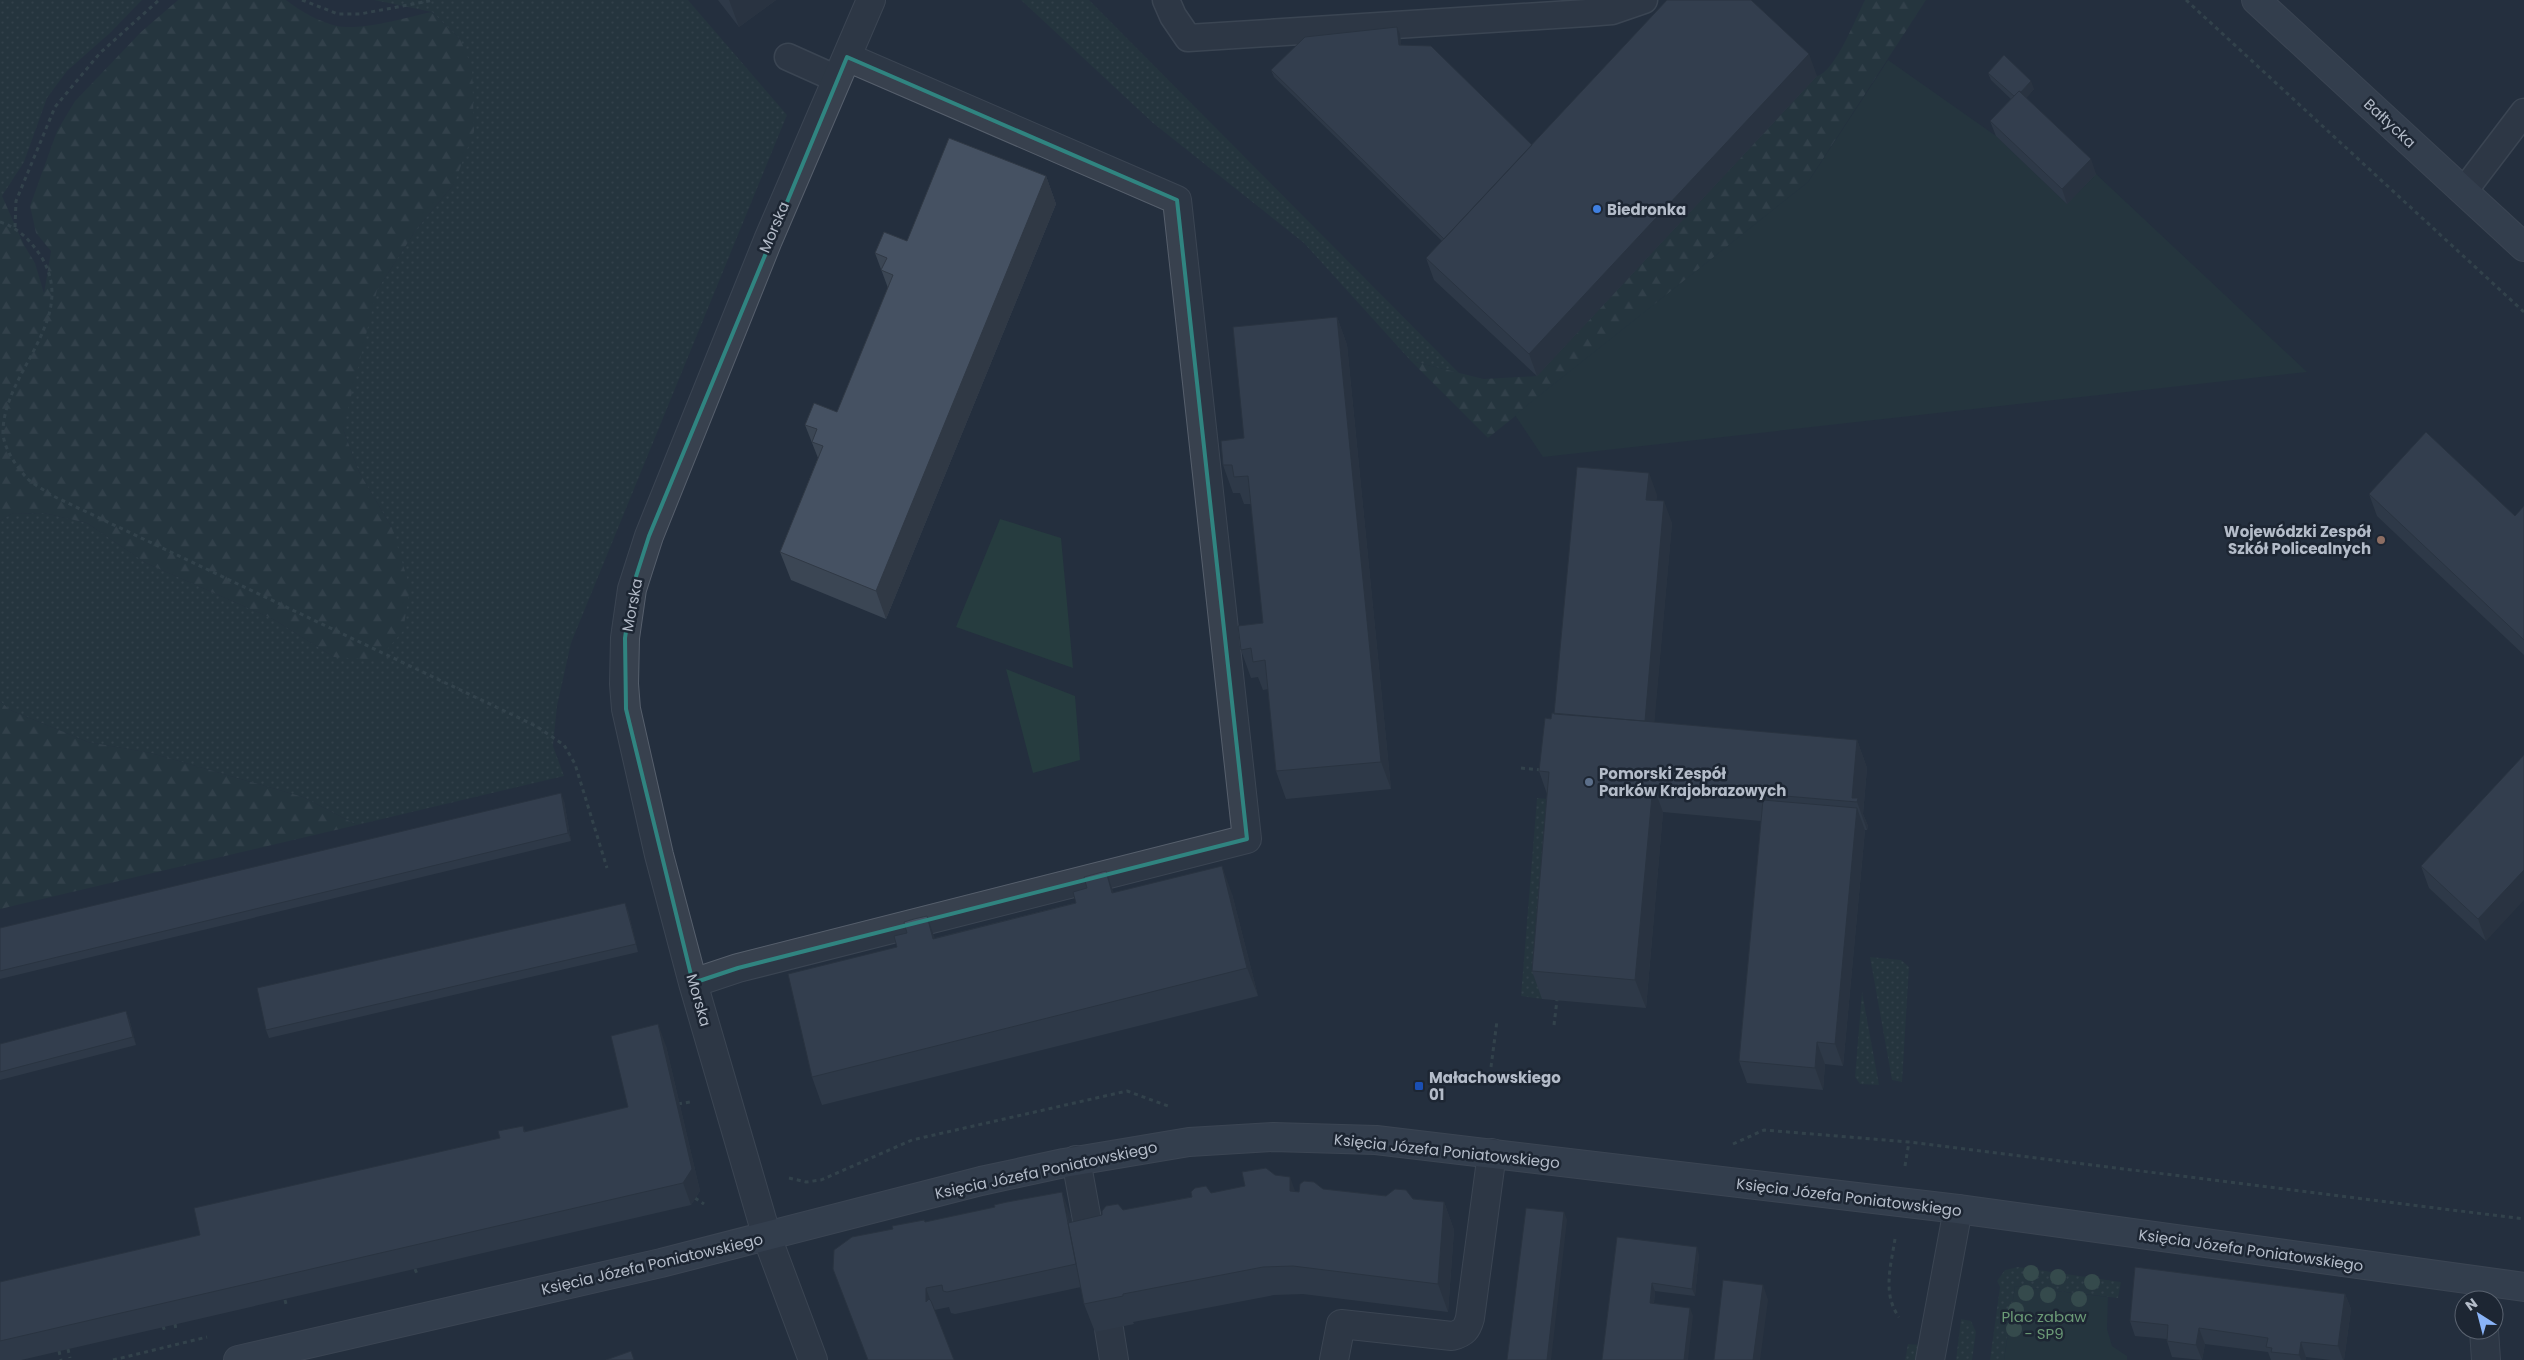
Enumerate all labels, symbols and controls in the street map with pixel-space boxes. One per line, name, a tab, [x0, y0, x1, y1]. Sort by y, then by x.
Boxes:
street label: Bałtycka	[2359, 94, 2421, 152]
street label: Morska	[754, 198, 794, 256]
place label: Biedronka	[1607, 199, 1686, 220]
marker: Biedronka	[1591, 203, 1603, 215]
place label: Wojewódzki Zespół Szkół Policealnych	[2224, 521, 2371, 559]
marker: Wojewódzki Zespół Szkół Policealnych	[2375, 534, 2387, 546]
street label: Morska	[617, 577, 647, 633]
place label: Pomorski Zespół Parków Krajobrazowych	[1599, 763, 1786, 801]
marker: Pomorski Zespół Parków Krajobrazowych	[1583, 776, 1595, 788]
street label: Morska	[681, 971, 717, 1029]
place label: Małachowskiego 01	[1429, 1067, 1561, 1105]
marker: Małachowskiego 01	[1413, 1080, 1425, 1092]
street label: Księcia Józefa Poniatowskiego	[1333, 1129, 1561, 1173]
street label: Księcia Józefa Poniatowskiego	[933, 1136, 1159, 1204]
street label: Księcia Józefa Poniatowskiego	[1735, 1173, 1963, 1221]
street label: Księcia Józefa Poniatowskiego	[2137, 1224, 2365, 1276]
street label: Księcia Józefa Poniatowskiego	[539, 1228, 765, 1300]
north arrow	[2454, 1290, 2504, 1340]
text: N	[2461, 1293, 2481, 1316]
park label: Plac zabaw - SP9	[2001, 1306, 2087, 1344]

